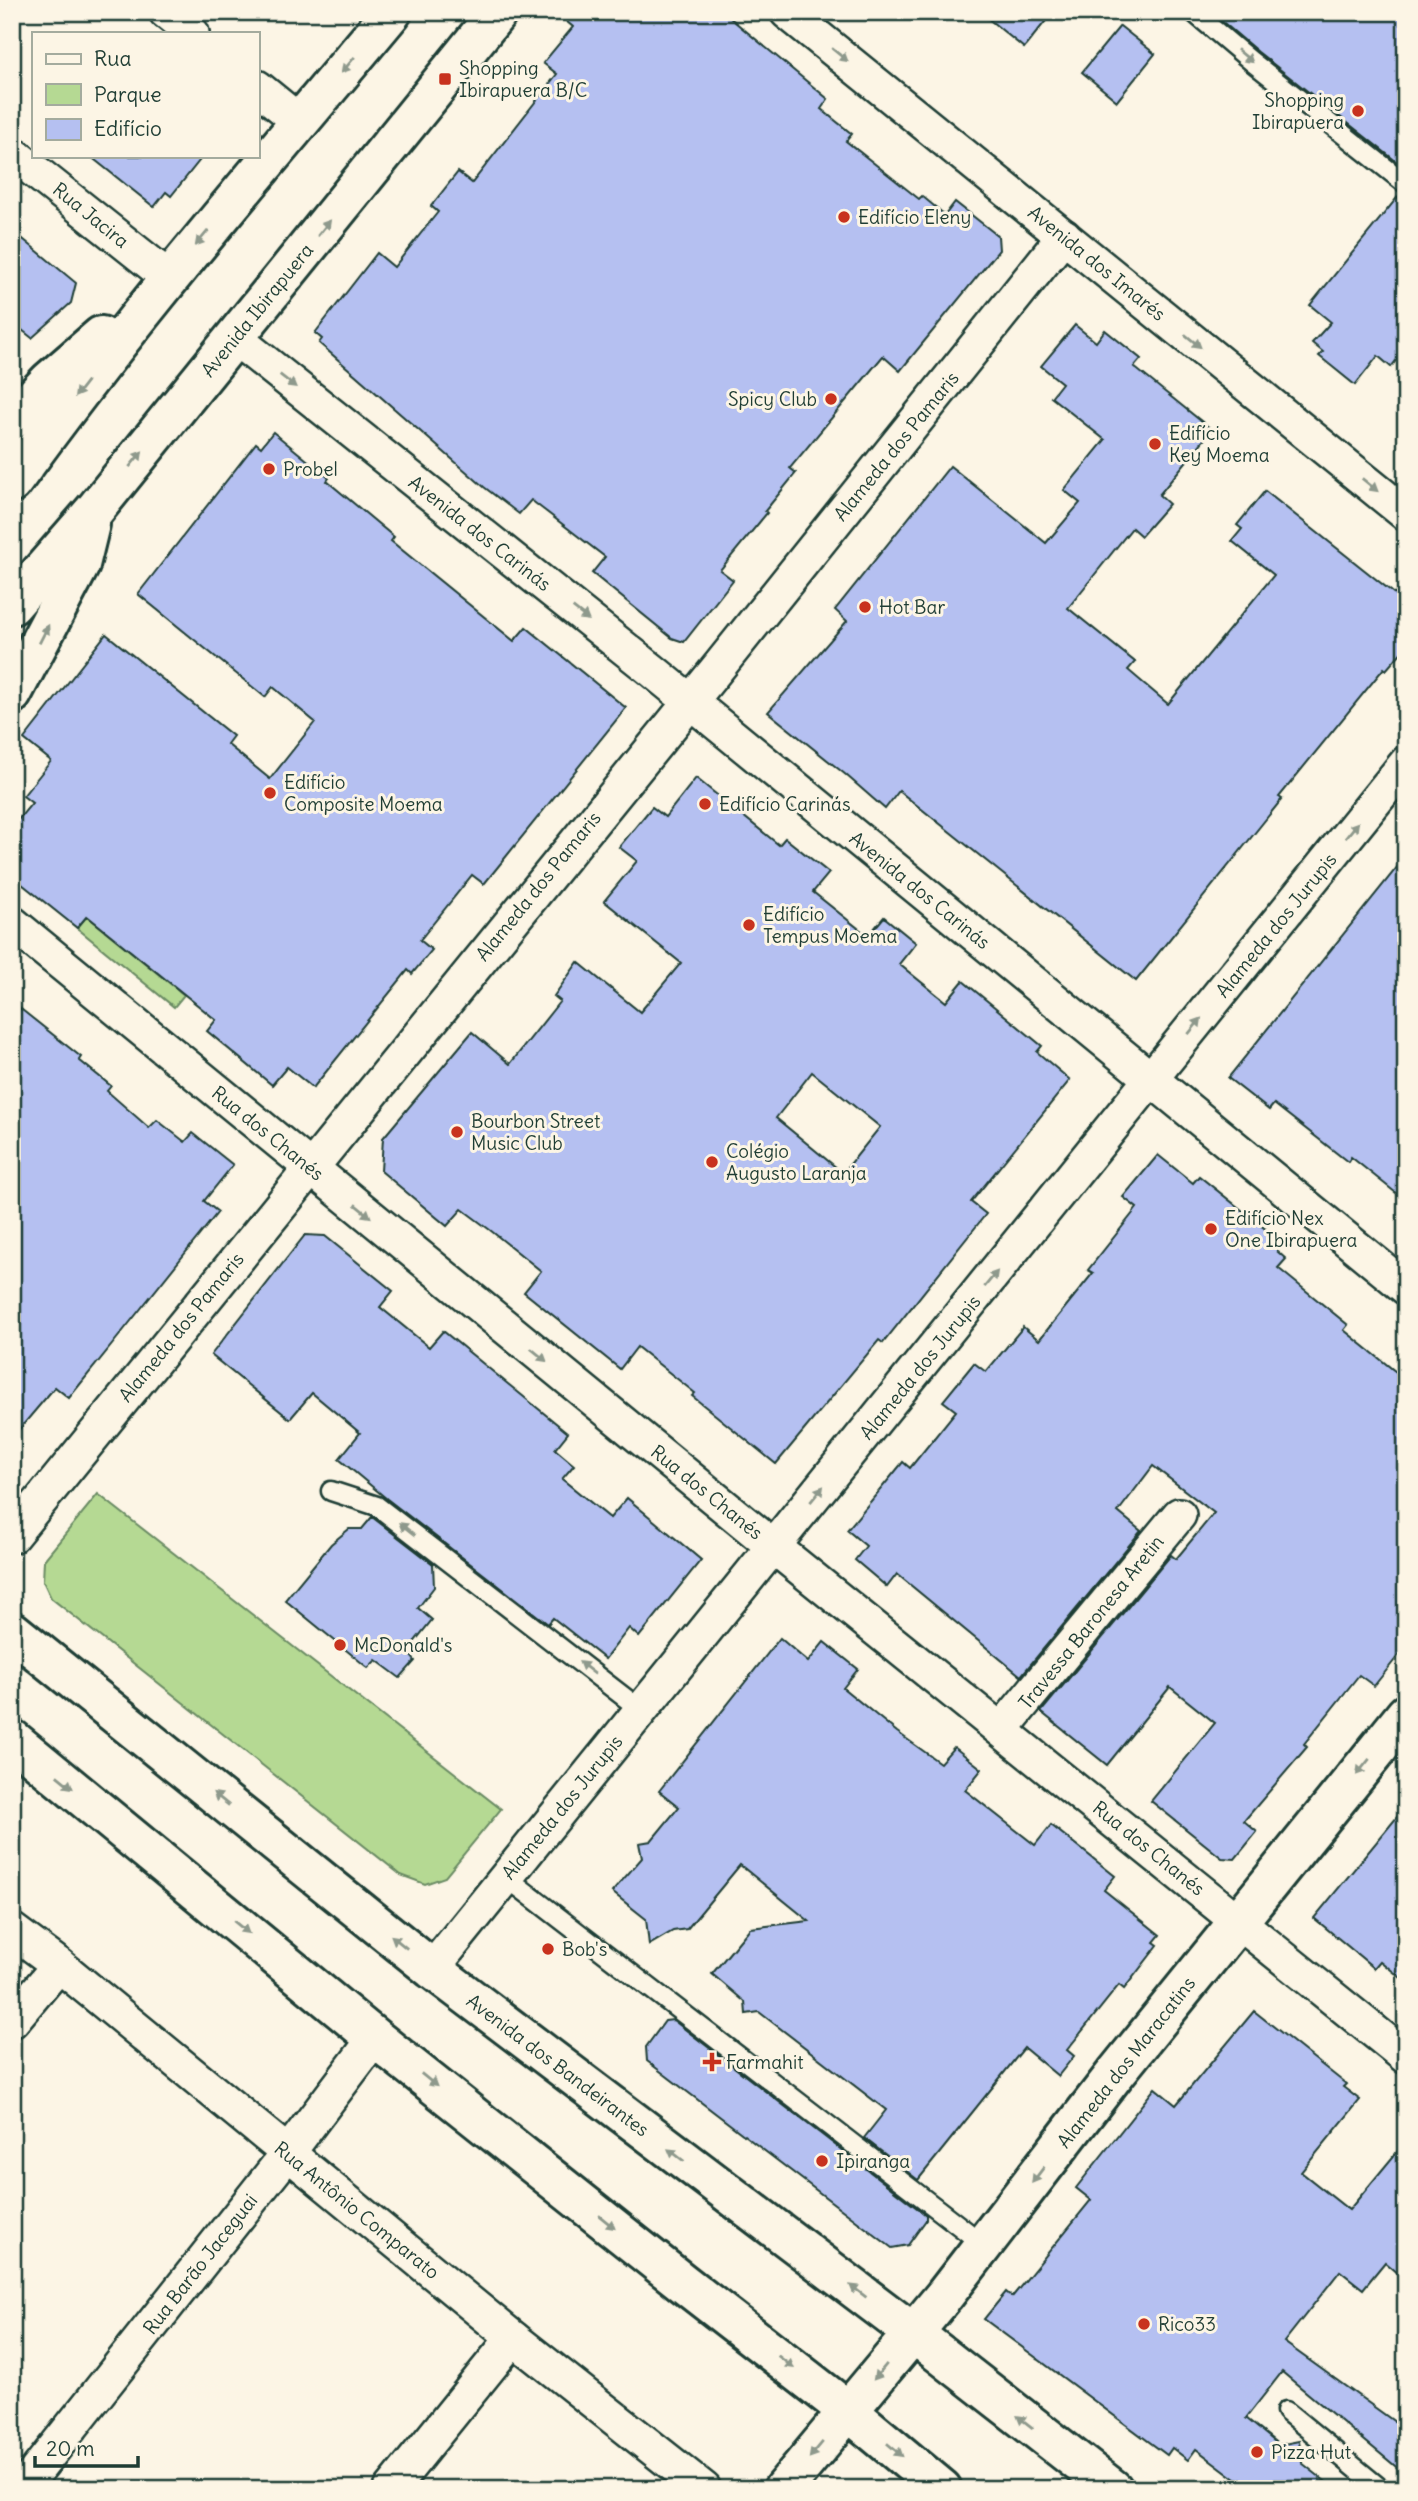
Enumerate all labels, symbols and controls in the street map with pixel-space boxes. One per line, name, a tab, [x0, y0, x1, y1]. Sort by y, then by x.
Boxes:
legend	[32, 32, 259, 158]
text: Rua	[94, 45, 131, 72]
one-way arrow	[832, 47, 849, 62]
one-way arrow	[1236, 49, 1254, 64]
one-way arrow	[341, 55, 356, 73]
place label: Shopping Ibirapuera B/C	[459, 56, 587, 102]
marker: Shopping Ibirapuera B/C	[437, 71, 453, 87]
text: Parque	[94, 81, 162, 108]
place label: Shopping Ibirapuera	[1252, 88, 1344, 134]
marker: Shopping Ibirapuera	[1350, 103, 1366, 119]
text: Edifício	[94, 115, 162, 142]
street label: Rua Jacira	[48, 177, 134, 253]
street label: Avenida dos Imarés	[1023, 200, 1171, 326]
place label: Edifício Eleny	[858, 205, 971, 229]
marker: Edifício Eleny	[836, 209, 852, 225]
one-way arrow	[316, 219, 331, 236]
one-way arrow	[195, 230, 210, 247]
street label: Avenida Ibirapuera	[196, 238, 318, 382]
one-way arrow	[1185, 333, 1202, 348]
street label: Alameda dos Pamaris	[828, 366, 964, 526]
one-way arrow	[278, 374, 296, 389]
one-way arrow	[74, 380, 89, 398]
place label: Spicy Club	[728, 387, 817, 411]
marker: Spicy Club	[823, 391, 839, 407]
place label: Edifício Key Moema	[1169, 421, 1270, 467]
marker: Edifício Key Moema	[1147, 436, 1163, 452]
one-way arrow	[129, 450, 144, 468]
place label: Probel	[283, 457, 338, 481]
marker: Probel	[261, 461, 277, 477]
street label: Avenida dos Carinás	[404, 470, 556, 596]
one-way arrow	[1360, 477, 1378, 492]
place label: Hot Bar	[879, 595, 945, 619]
marker: Hot Bar	[857, 599, 873, 615]
one-way arrow	[573, 606, 590, 621]
one-way arrow	[39, 624, 50, 644]
place label: Edifício Composite Moema	[284, 770, 443, 816]
marker: Edifício Composite Moema	[262, 785, 278, 801]
place label: Edifício Carinás	[719, 792, 851, 816]
marker: Edifício Carinás	[697, 796, 713, 812]
street label: Alameda dos Pamaris	[470, 806, 606, 966]
one-way arrow	[1345, 821, 1360, 839]
street label: Avenida dos Carinás	[845, 826, 995, 954]
street label: Alameda dos Jurupis	[1210, 848, 1342, 1002]
place label: Edifício Tempus Moema	[763, 902, 897, 948]
marker: Edifício Tempus Moema	[741, 917, 757, 933]
one-way arrow	[1187, 1018, 1202, 1036]
street label: Rua dos Chanés	[207, 1080, 329, 1186]
place label: Bourbon Street Music Club	[471, 1109, 600, 1155]
marker: Bourbon Street Music Club	[449, 1124, 465, 1140]
place label: Colégio Augusto Laranja	[726, 1139, 867, 1185]
marker: Colégio Augusto Laranja	[704, 1154, 720, 1170]
one-way arrow	[354, 1203, 372, 1218]
place label: Edifício Nex One Ibirapuera	[1225, 1206, 1358, 1252]
marker: Edifício Nex One Ibirapuera	[1203, 1221, 1219, 1237]
street label: Alameda dos Pamaris	[113, 1247, 249, 1407]
one-way arrow	[983, 1270, 998, 1288]
street label: Alameda dos Jurupis	[854, 1290, 986, 1444]
one-way arrow	[530, 1347, 548, 1362]
street label: Rua dos Chanés	[646, 1439, 768, 1545]
one-way arrow	[809, 1486, 824, 1503]
one-way arrow	[398, 1522, 416, 1536]
street label: Travessa Baronesa Aretin	[1013, 1530, 1169, 1714]
place label: McDonald's	[354, 1633, 452, 1657]
marker: McDonald's	[332, 1637, 348, 1653]
one-way arrow	[578, 1661, 596, 1676]
street label: Alameda dos Jurupis	[496, 1730, 628, 1884]
one-way arrow	[1355, 1758, 1370, 1776]
one-way arrow	[56, 1774, 74, 1790]
one-way arrow	[213, 1792, 231, 1807]
street label: Rua dos Chanés	[1088, 1795, 1210, 1901]
one-way arrow	[231, 1919, 249, 1934]
one-way arrow	[390, 1934, 408, 1949]
place label: Bob's	[562, 1937, 607, 1961]
marker: Bob's	[540, 1941, 556, 1957]
street label: Alameda dos Maracatins	[1052, 1972, 1200, 2152]
street label: Avenida dos Bandeirantes	[462, 1988, 654, 2142]
place label: Farmahit	[726, 2050, 804, 2074]
marker: Farmahit	[704, 2054, 720, 2070]
one-way arrow	[419, 2073, 437, 2088]
street label: Rua Antônio Comparato	[270, 2136, 444, 2284]
one-way arrow	[667, 2148, 685, 2162]
place label: Ipiranga	[836, 2149, 910, 2173]
marker: Ipiranga	[814, 2153, 830, 2169]
one-way arrow	[1031, 2166, 1045, 2184]
street label: Rua Barão Jaceguai	[138, 2189, 262, 2339]
one-way arrow	[597, 2215, 615, 2230]
one-way arrow	[849, 2285, 867, 2299]
place label: Rico33	[1158, 2312, 1216, 2336]
marker: Rico33	[1136, 2316, 1152, 2332]
one-way arrow	[776, 2355, 794, 2370]
one-way arrow	[873, 2362, 888, 2380]
one-way arrow	[1017, 2414, 1035, 2429]
scale bar	[35, 2424, 138, 2468]
text: 20 m	[46, 2435, 95, 2462]
one-way arrow	[808, 2440, 823, 2458]
place label: Pizza Hut	[1271, 2440, 1351, 2464]
one-way arrow	[886, 2442, 903, 2457]
marker: Pizza Hut	[1249, 2444, 1265, 2460]

